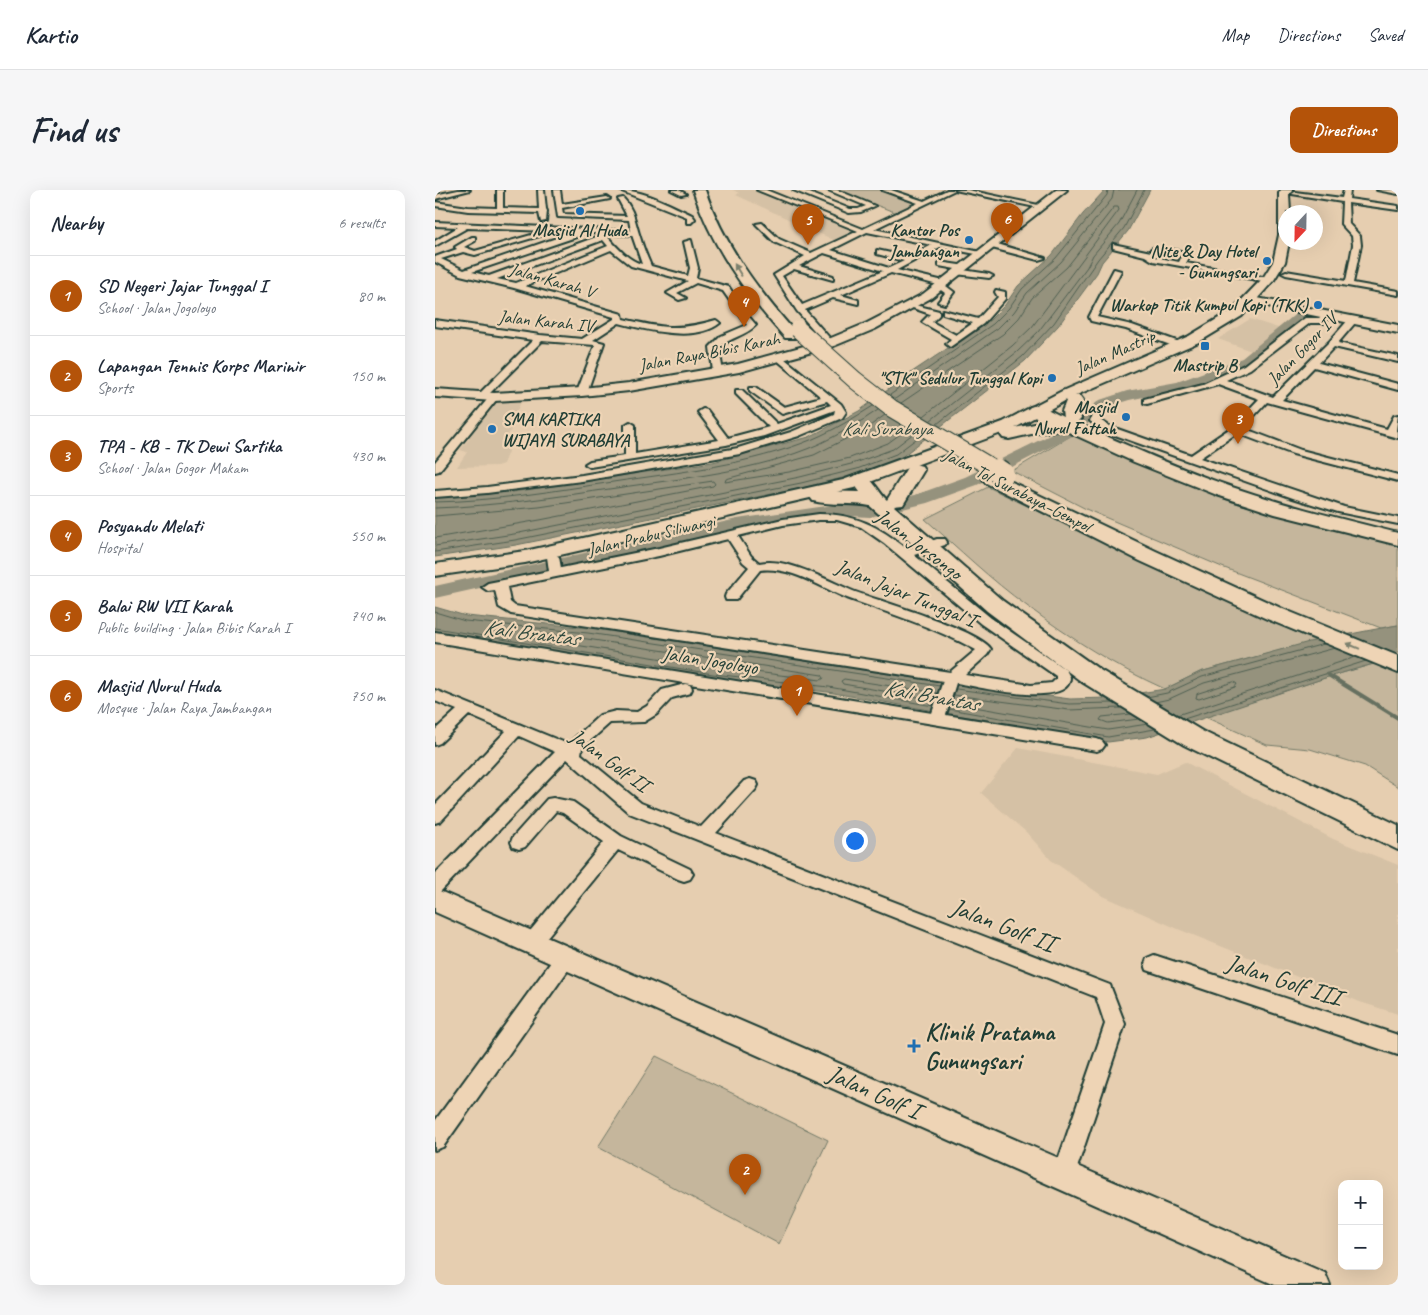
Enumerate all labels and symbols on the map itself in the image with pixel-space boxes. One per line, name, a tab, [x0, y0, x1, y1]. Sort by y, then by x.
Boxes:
pin: 6	[991, 203, 1023, 244]
pin: 5	[792, 204, 824, 245]
marker: Masjid Al Huda	[574, 205, 586, 217]
north arrow	[1278, 205, 1323, 250]
place label: Masjid Al Huda	[533, 219, 629, 241]
place label: Kantor Pos Jambangan	[887, 219, 961, 262]
marker: Kantor Pos Jambangan	[963, 234, 975, 246]
place label: Nite & Day Hotel - Gunungsari	[1150, 240, 1261, 283]
marker: Nite & Day Hotel - Gunungsari	[1261, 255, 1273, 267]
street label: Jalan Karah V	[506, 257, 600, 304]
one-way arrow	[733, 263, 742, 276]
pin: 4	[728, 286, 760, 327]
place label: Warkop Titik Kumpul Kopi (TKK)	[1110, 294, 1309, 316]
marker: Warkop Titik Kumpul Kopi (TKK)	[1312, 299, 1324, 311]
street label: Jalan Karah IV	[496, 305, 598, 337]
street label: Jalan Gogor IV	[1262, 306, 1344, 390]
street label: Jalan Mastrip	[1071, 324, 1159, 380]
street label: Jalan Raya Bibis Karah	[636, 327, 783, 377]
marker: Mastrip B	[1199, 340, 1211, 352]
place label: Mastrip B	[1173, 354, 1239, 376]
place label: "STK" Sedulur Tunggal Kopi	[879, 367, 1044, 389]
marker: "STK" Sedulur Tunggal Kopi	[1046, 372, 1058, 384]
place label: Masjid Nurul Fattah	[1034, 396, 1119, 439]
pin: 3	[1222, 403, 1254, 444]
place label: SMA KARTIKA WIJAYA SURABAYA	[502, 408, 631, 451]
marker: Masjid Nurul Fattah	[1120, 411, 1132, 423]
water label: Kali Surabaya	[842, 417, 934, 441]
marker: SMA KARTIKA WIJAYA SURABAYA	[486, 423, 498, 435]
street label: Jalan Tol Surabaya–Gempol	[938, 443, 1097, 538]
street label: Jalan Jorsongo	[870, 502, 970, 587]
street label: Jalan Prabu Siliwangi	[584, 509, 719, 561]
street label: Jalan Jajar Tunggal I	[831, 553, 984, 635]
water label: Kali Brantas	[482, 613, 583, 653]
street label: Jalan Jogoloyo	[660, 639, 761, 681]
one-way arrow	[1346, 642, 1360, 650]
water label: Kali Brantas	[882, 674, 984, 719]
pin: 1	[781, 675, 813, 716]
street label: Jalan Golf II	[564, 722, 658, 800]
your location	[842, 828, 868, 854]
street label: Jalan Golf II	[945, 890, 1064, 961]
street label: Jalan Golf III	[1221, 946, 1350, 1015]
place label: Klinik Pratama Gunungsari	[925, 1016, 1056, 1077]
marker: Klinik Pratama Gunungsari	[907, 1039, 921, 1053]
street label: Jalan Golf I	[821, 1057, 931, 1129]
pin: 2	[729, 1154, 761, 1195]

